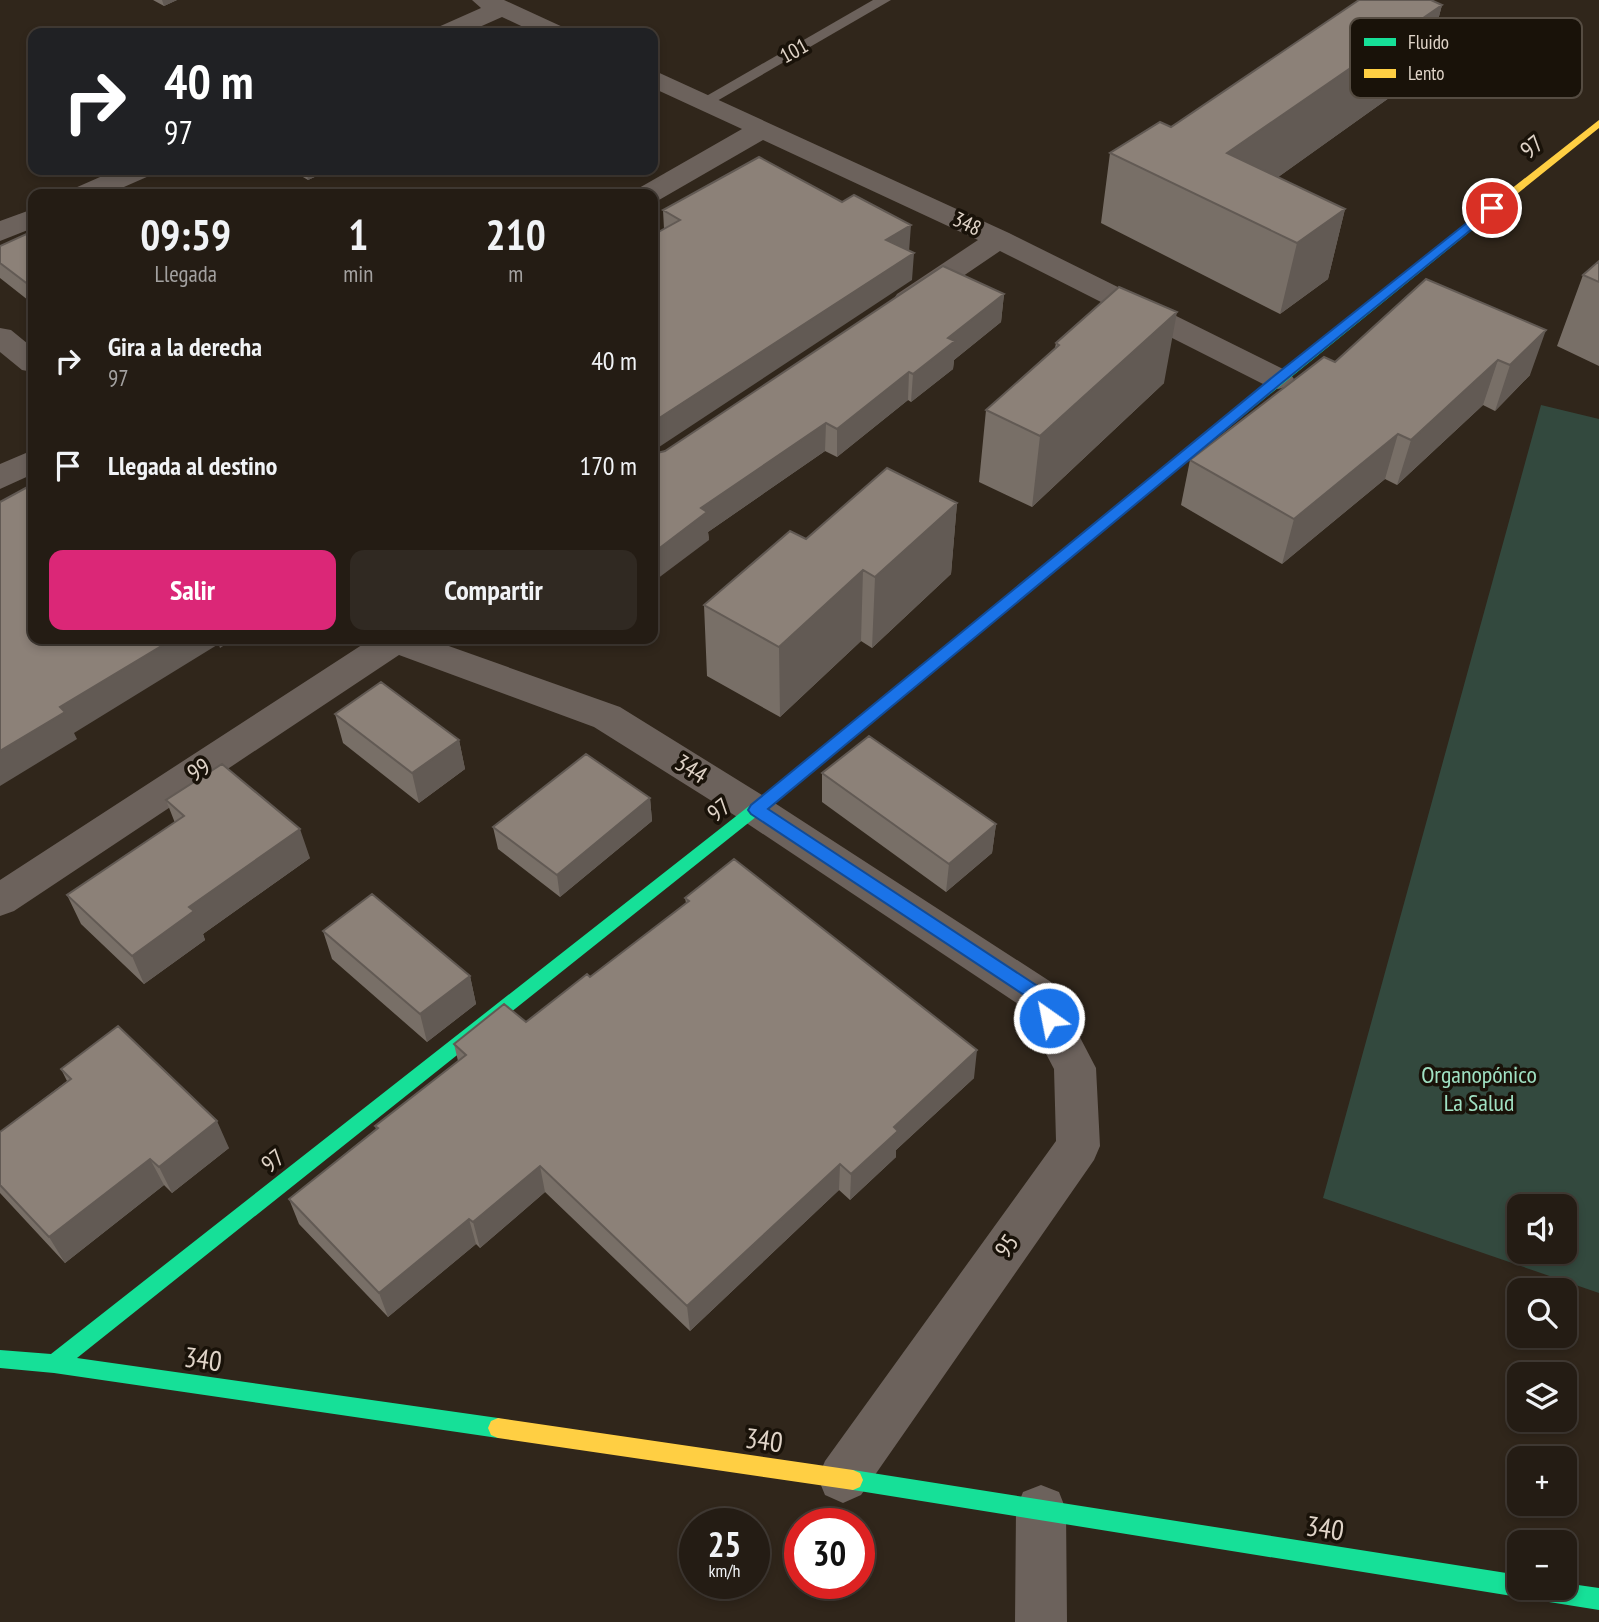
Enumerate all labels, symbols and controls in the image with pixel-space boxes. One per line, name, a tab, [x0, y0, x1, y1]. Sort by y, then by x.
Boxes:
legend	[1350, 18, 1582, 98]
text: Fluido	[1408, 30, 1449, 54]
street label: 101	[775, 32, 813, 69]
text: 40 m	[164, 49, 253, 113]
icon: right	[49, 56, 140, 147]
text: Lento	[1408, 61, 1445, 85]
text: 97	[164, 111, 193, 153]
street label: 97	[1514, 128, 1550, 165]
pin	[1462, 178, 1522, 238]
icon: arrive	[1473, 189, 1511, 227]
street label: 348	[949, 205, 986, 242]
text: 09:59	[140, 207, 231, 262]
text: 1	[348, 207, 368, 262]
text: 210	[486, 207, 546, 262]
text: Llegada	[154, 259, 217, 288]
text: min	[343, 259, 373, 288]
text: m	[508, 259, 523, 288]
text: Gira a la derecha	[108, 330, 262, 363]
icon: right	[49, 342, 87, 380]
text: 40 m	[591, 344, 637, 377]
text: 97	[108, 363, 129, 392]
icon: arrive	[49, 447, 87, 485]
text: Llegada al destino	[108, 449, 277, 482]
text: 170 m	[579, 449, 637, 482]
button: Salir	[49, 550, 336, 630]
button: Compartir	[350, 550, 637, 630]
street label: 344	[669, 747, 713, 790]
street label: 99	[181, 751, 216, 788]
street label: 97	[701, 791, 737, 828]
position arrow	[1012, 981, 1086, 1055]
park label: Organopónico La Salud	[1421, 1059, 1537, 1118]
street label: 97	[255, 1142, 291, 1179]
map controls	[1507, 1194, 1577, 1600]
button: sound	[1507, 1194, 1577, 1264]
street label: 95	[988, 1228, 1025, 1263]
button: search	[1507, 1278, 1577, 1348]
street label: 340	[182, 1338, 224, 1379]
button: layers	[1507, 1362, 1577, 1432]
street label: 340	[743, 1419, 785, 1460]
button: +	[1507, 1446, 1577, 1516]
street label: 340	[1304, 1506, 1347, 1549]
speed limit sign: 30	[784, 1508, 875, 1599]
text: 25	[708, 1521, 741, 1567]
button: −	[1507, 1530, 1577, 1600]
text: km/h	[709, 1559, 740, 1582]

